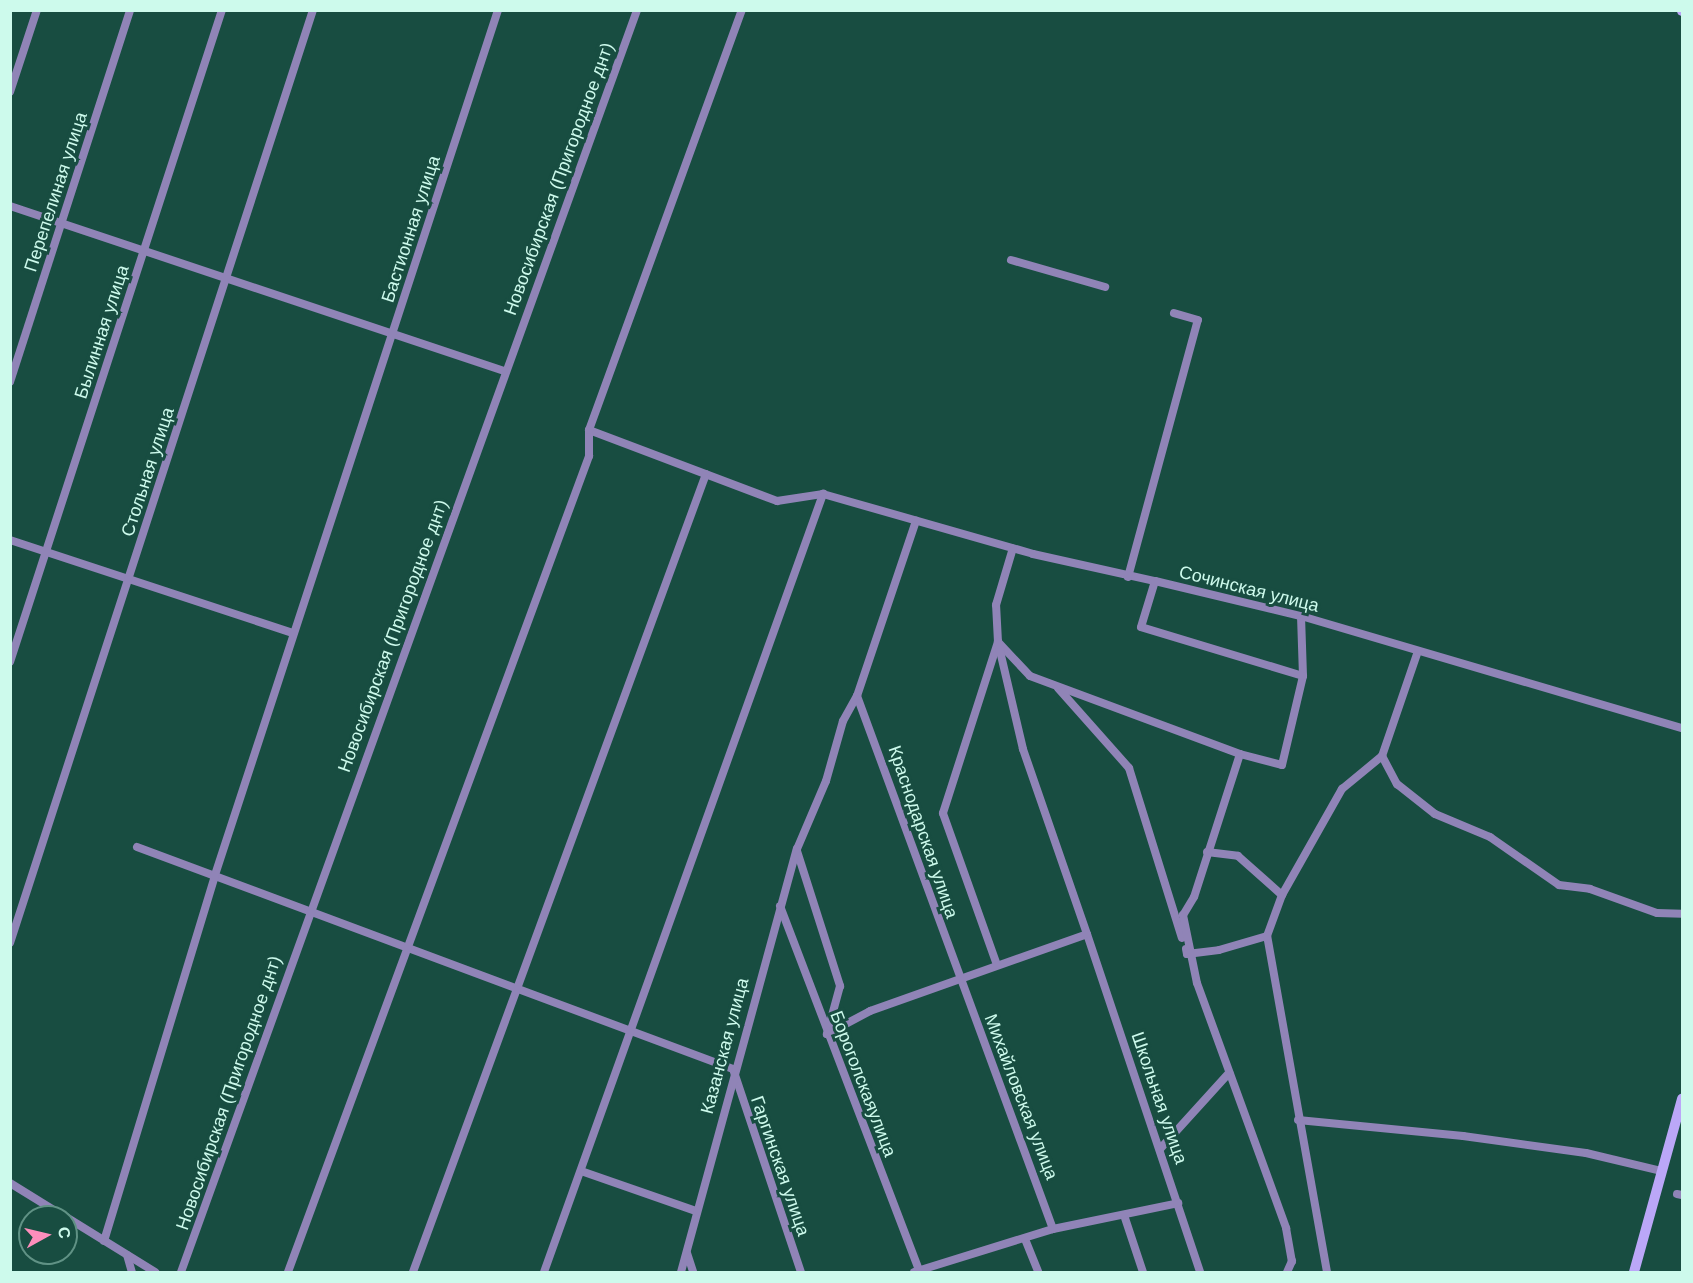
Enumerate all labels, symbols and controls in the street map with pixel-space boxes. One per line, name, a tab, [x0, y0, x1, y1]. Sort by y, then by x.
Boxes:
street label: Новосибирская (Пригородное днт)	[499, 40, 619, 318]
street label: Перепелиная улица	[20, 109, 92, 275]
street label: Бастионная улица	[377, 153, 445, 305]
street label: Былинная улица	[70, 262, 134, 402]
street label: Стольная улица	[117, 405, 179, 539]
street label: Новосибирская (Пригородное днт)	[333, 497, 453, 775]
street label: Сочинская улица	[1177, 561, 1321, 617]
street label: Краснодарская улица	[883, 743, 963, 921]
street label: Новосибирская (Пригородное днт)	[172, 953, 286, 1233]
street label: Казанская улица	[696, 976, 754, 1116]
street label: Бороголскаяулица	[825, 1008, 901, 1160]
street label: Михайловская улица	[979, 1011, 1063, 1183]
street label: Школьная улица	[1126, 1029, 1192, 1167]
street label: Гаргинская улица	[746, 1093, 814, 1239]
north arrow	[18, 1205, 78, 1265]
text: С	[55, 1226, 74, 1240]

